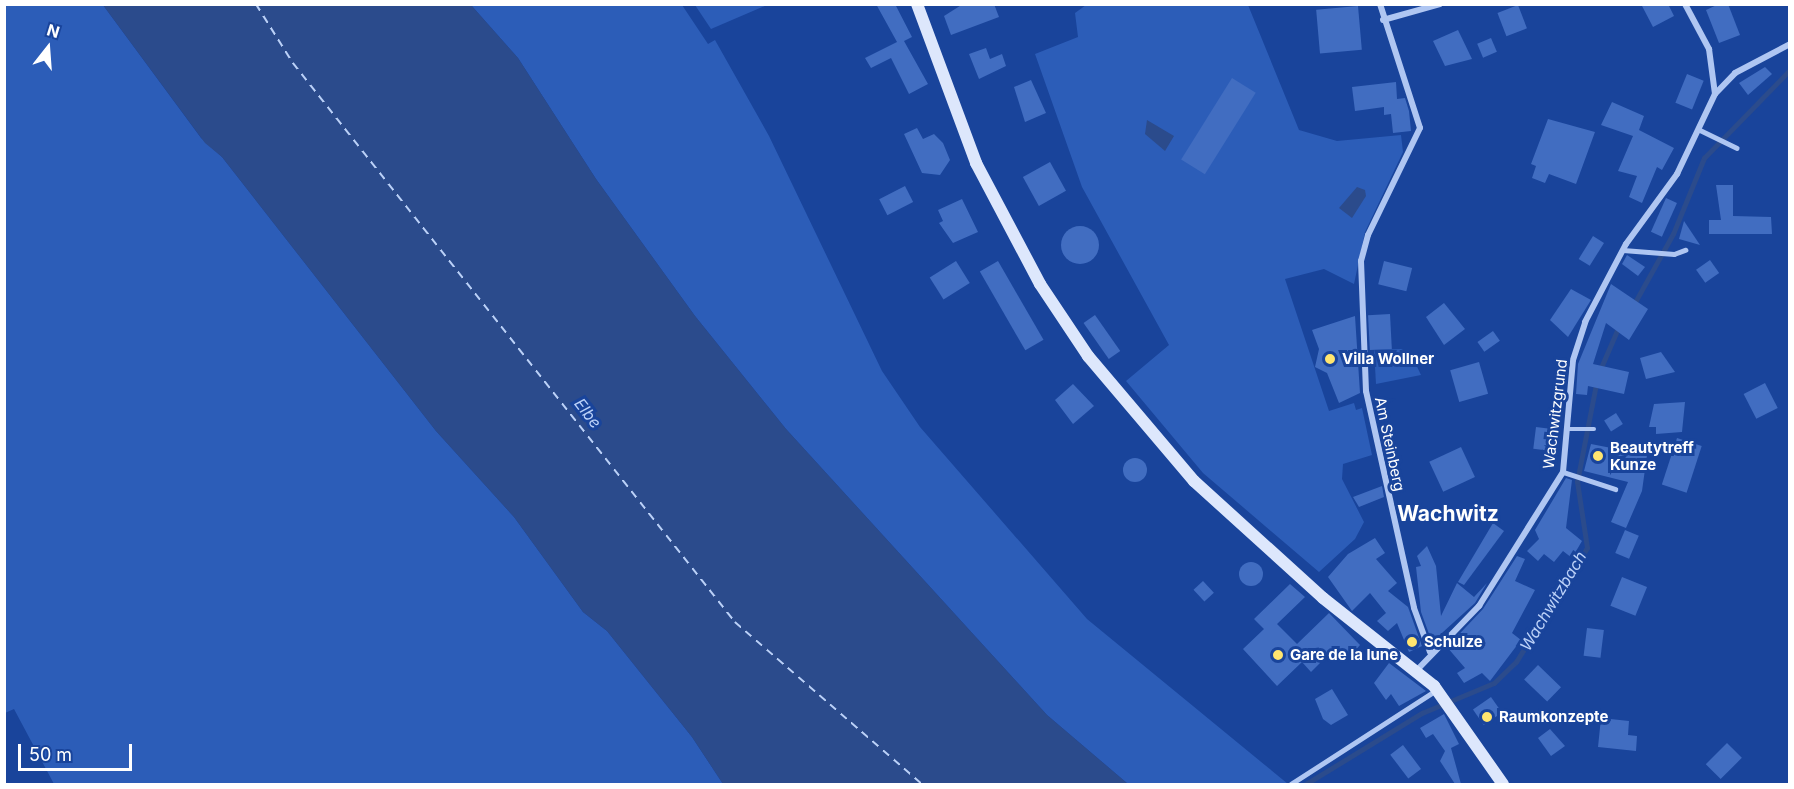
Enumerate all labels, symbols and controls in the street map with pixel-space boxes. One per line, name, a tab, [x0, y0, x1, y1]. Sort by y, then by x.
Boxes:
north arrow	[18, 18, 78, 78]
text: N	[44, 19, 62, 42]
place label: Villa Wollner	[1342, 350, 1434, 368]
marker: Villa Wollner	[1323, 352, 1337, 366]
street label: Wachwitzgrund	[1539, 358, 1571, 470]
water label: Elbe	[570, 394, 606, 432]
street label: Am Steinberg	[1371, 395, 1409, 493]
place label: Beautytreff Kunze	[1610, 438, 1694, 473]
marker: Beautytreff Kunze	[1591, 449, 1605, 463]
district label: Wachwitz	[1397, 501, 1499, 527]
water label: Wachwitzbach	[1516, 548, 1590, 654]
place label: Schulze	[1424, 633, 1483, 651]
marker: Schulze	[1405, 635, 1419, 649]
place label: Gare de la lune	[1290, 646, 1398, 664]
marker: Gare de la lune	[1271, 648, 1285, 662]
place label: Raumkonzepte	[1499, 708, 1608, 726]
marker: Raumkonzepte	[1480, 710, 1494, 724]
scale bar	[21, 732, 135, 770]
text: 50 m	[29, 744, 72, 765]

